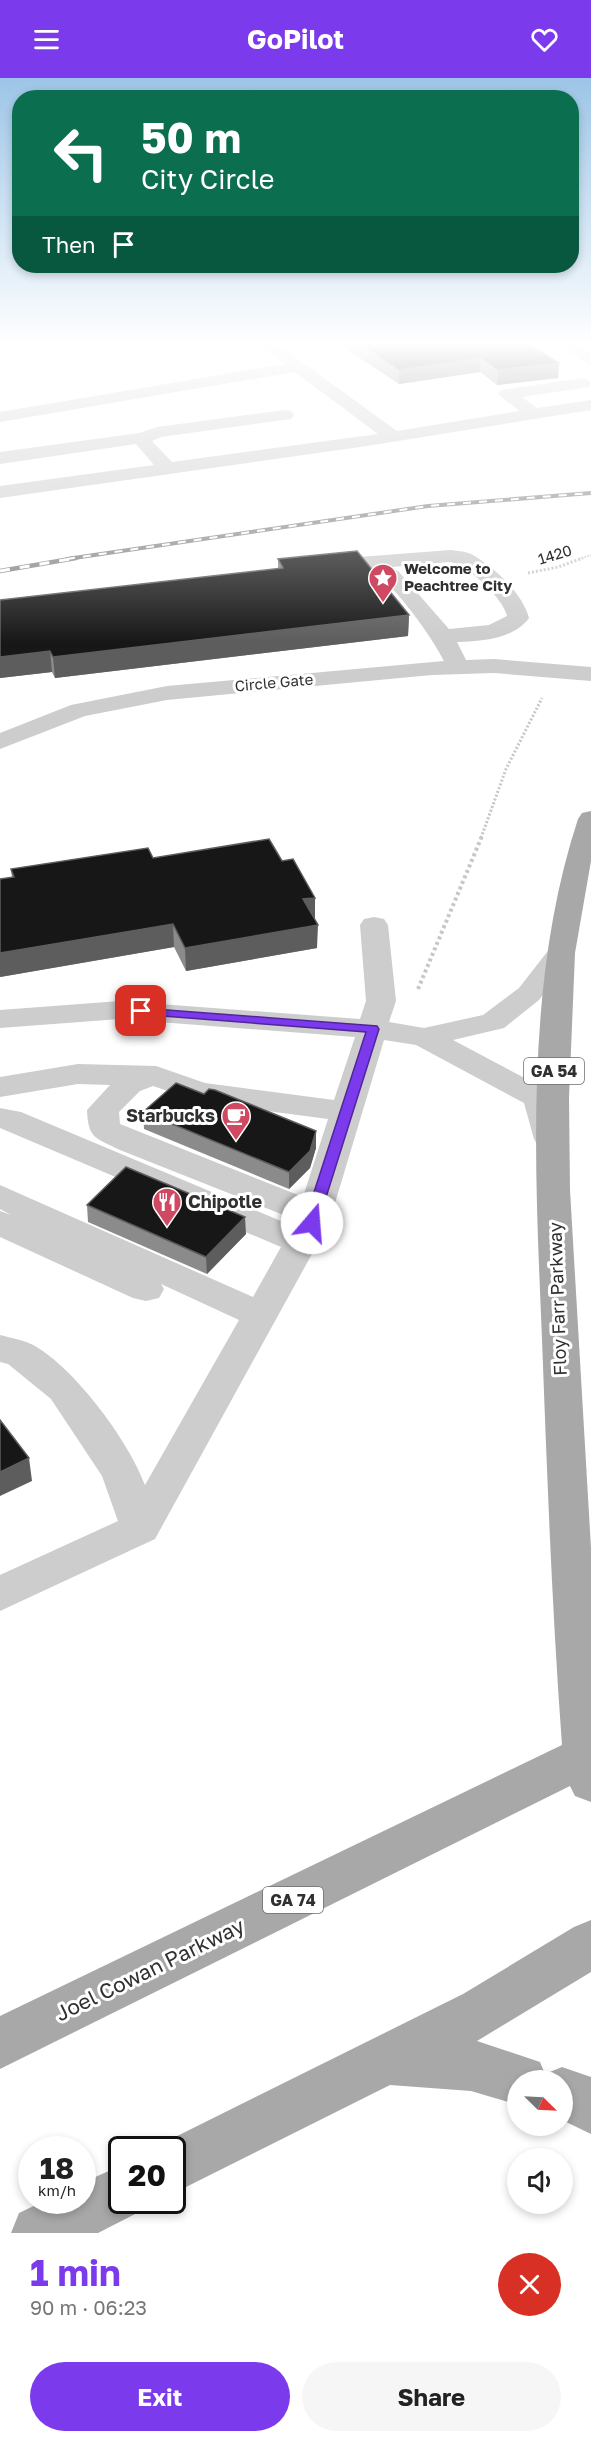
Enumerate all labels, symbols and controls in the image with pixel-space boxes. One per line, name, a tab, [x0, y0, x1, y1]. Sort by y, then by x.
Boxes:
icon: menu	[30, 23, 63, 56]
text: GoPilot	[247, 23, 344, 55]
icon: heart	[528, 23, 561, 56]
text: 50 m	[141, 112, 241, 162]
icon: left	[42, 114, 120, 192]
text: City Circle	[141, 163, 274, 195]
icon: arrive	[107, 228, 140, 261]
text: Then	[42, 231, 95, 258]
street label: 1420	[536, 540, 574, 568]
place label: Welcome to Peachtree City	[404, 559, 512, 594]
place icon: Welcome to Peachtree City	[367, 562, 399, 604]
street label: Circle Gate	[234, 670, 314, 694]
pin	[115, 985, 166, 1036]
icon: arrive	[124, 994, 157, 1027]
road number: GA 54	[524, 1058, 584, 1084]
cafe icon: Starbucks	[220, 1100, 252, 1142]
place label: Starbucks	[126, 1104, 215, 1126]
restaurant icon: Chipotle	[151, 1186, 183, 1228]
place label: Chipotle	[188, 1190, 263, 1212]
position arrow	[280, 1191, 344, 1255]
street label: Floy Farr Parkway	[543, 1222, 571, 1376]
road number: GA 74	[263, 1887, 323, 1913]
street label: Joel Cowan Parkway	[51, 1912, 249, 2026]
north arrow	[507, 2070, 573, 2136]
map controls	[507, 2070, 573, 2214]
speed limit sign: 20	[108, 2136, 186, 2214]
button: sound	[507, 2148, 573, 2214]
text: 18	[40, 2150, 74, 2186]
text: km/h	[38, 2181, 76, 2199]
text: 1 min	[30, 2251, 121, 2294]
button: close	[498, 2253, 561, 2316]
text: 90 m · 06:23	[30, 2295, 147, 2319]
button: Exit	[30, 2362, 290, 2431]
button: Share	[302, 2362, 561, 2431]

